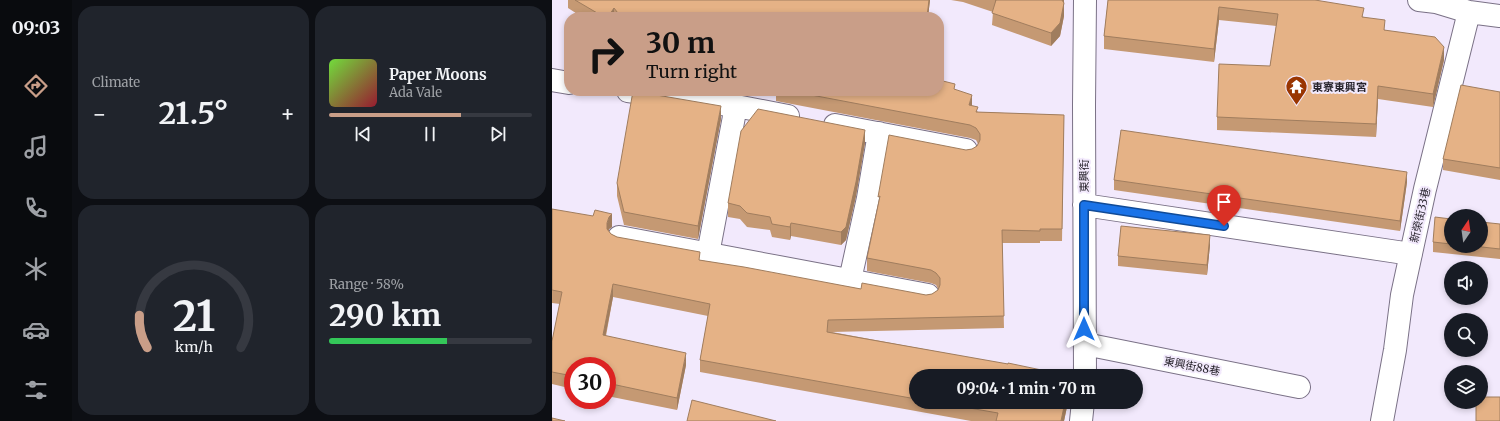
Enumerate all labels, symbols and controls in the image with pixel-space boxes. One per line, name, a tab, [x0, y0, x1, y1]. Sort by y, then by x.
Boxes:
text: 09:03	[12, 16, 60, 39]
text: 30 m	[646, 25, 715, 61]
icon: right	[580, 28, 632, 80]
text: Turn right	[646, 60, 737, 83]
text: Paper Moons	[389, 65, 487, 84]
icon: directions	[22, 72, 50, 100]
text: Climate	[92, 74, 140, 91]
temple icon: 東寮東興宮	[1284, 74, 1310, 107]
place label: 東寮東興宮	[1312, 80, 1367, 94]
text: Ada Vale	[389, 84, 442, 101]
text: 21.5°	[159, 94, 228, 132]
text: −	[92, 100, 107, 128]
text: +	[280, 100, 295, 128]
icon: previous	[352, 123, 374, 145]
icon: pause	[419, 123, 441, 145]
icon: next	[487, 123, 509, 145]
icon: music	[22, 133, 50, 161]
street label: 東興街	[1077, 160, 1091, 193]
pin	[1207, 185, 1241, 226]
street label: 新榮街33巷	[1407, 186, 1433, 244]
icon: arrive	[1213, 191, 1235, 213]
icon: phone	[22, 194, 50, 222]
north arrow	[1444, 209, 1488, 253]
map controls	[1444, 209, 1488, 409]
icon: climate	[22, 255, 50, 283]
button: sound	[1444, 261, 1488, 305]
text: Range · 58%	[329, 276, 404, 293]
text: 21	[172, 290, 215, 342]
text: 290 km	[329, 296, 441, 334]
position arrow	[1063, 308, 1105, 350]
button: search	[1444, 313, 1488, 357]
icon: car	[22, 316, 50, 344]
text: km/h	[175, 337, 213, 355]
street label: 東興街88巷	[1163, 354, 1221, 378]
speed limit sign: 30	[564, 357, 616, 409]
button: layers	[1444, 365, 1488, 409]
icon: filters	[22, 376, 50, 404]
text: 09:04 · 1 min · 70 m	[956, 379, 1096, 398]

